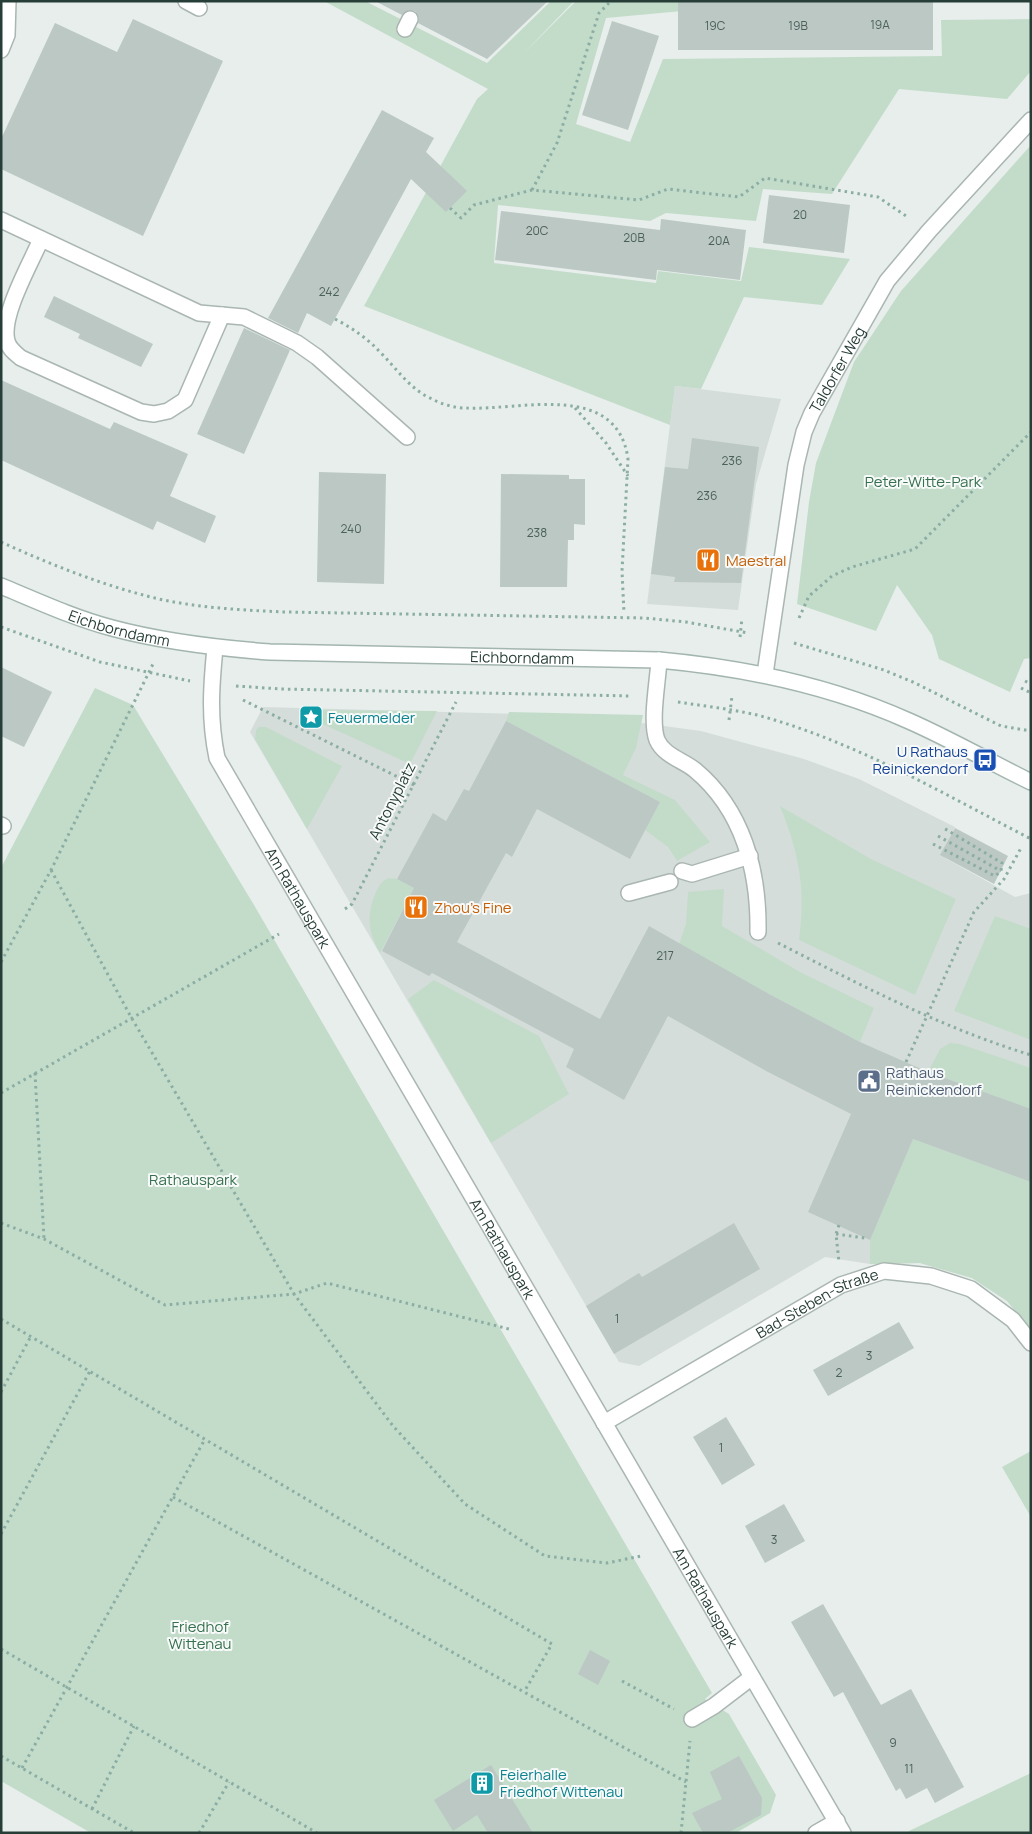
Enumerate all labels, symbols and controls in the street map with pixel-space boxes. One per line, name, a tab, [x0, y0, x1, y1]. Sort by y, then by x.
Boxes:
house number: 19A	[870, 16, 890, 33]
house number: 19C	[705, 17, 726, 34]
house number: 19B	[788, 17, 808, 34]
house number: 20	[793, 206, 807, 223]
house number: 20C	[526, 222, 549, 239]
house number: 20B	[623, 229, 645, 246]
house number: 20A	[708, 232, 730, 249]
house number: 242	[319, 283, 339, 300]
street label: Taldorfer Weg	[804, 322, 870, 416]
house number: 236	[722, 452, 742, 469]
park label: Peter-Witte-Park	[865, 471, 982, 492]
house number: 236	[697, 487, 717, 504]
house number: 240	[341, 520, 362, 537]
house number: 238	[527, 524, 547, 541]
restaurant icon: Maestral	[695, 547, 721, 573]
place label: Maestral	[726, 550, 787, 571]
street label: Eichborndamm	[66, 604, 172, 651]
street label: Eichborndamm	[470, 646, 574, 669]
place icon: Feuermelder	[298, 704, 324, 730]
place label: Feuermelder	[328, 707, 416, 728]
place label: U Rathaus Reinickendorf	[872, 741, 969, 779]
bus stop icon: U Rathaus Reinickendorf	[972, 747, 998, 773]
street label: Antonyplatz	[364, 759, 420, 843]
street label: Am Rathauspark	[261, 843, 336, 952]
restaurant icon: Zhou's Fine	[403, 894, 429, 920]
place label: Zhou's Fine	[434, 897, 512, 918]
house number: 217	[656, 947, 674, 964]
place label: Rathaus Reinickendorf	[886, 1062, 982, 1100]
public building icon: Rathaus Reinickendorf	[856, 1068, 882, 1094]
park label: Rathauspark	[149, 1169, 237, 1190]
street label: Am Rathauspark	[465, 1194, 540, 1303]
street label: Bad-Steben-Straße	[752, 1263, 881, 1343]
house number: 1	[615, 1310, 619, 1327]
house number: 3	[866, 1347, 872, 1364]
house number: 2	[836, 1364, 843, 1381]
house number: 1	[719, 1439, 723, 1456]
house number: 3	[771, 1531, 777, 1548]
street label: Am Rathauspark	[668, 1543, 744, 1652]
park label: Friedhof Wittenau	[168, 1616, 232, 1654]
house number: 9	[889, 1734, 897, 1751]
house number: 11	[904, 1760, 914, 1777]
place label: Feierhalle Friedhof Wittenau	[500, 1764, 623, 1802]
building icon: Feierhalle Friedhof Wittenau	[469, 1770, 495, 1796]

